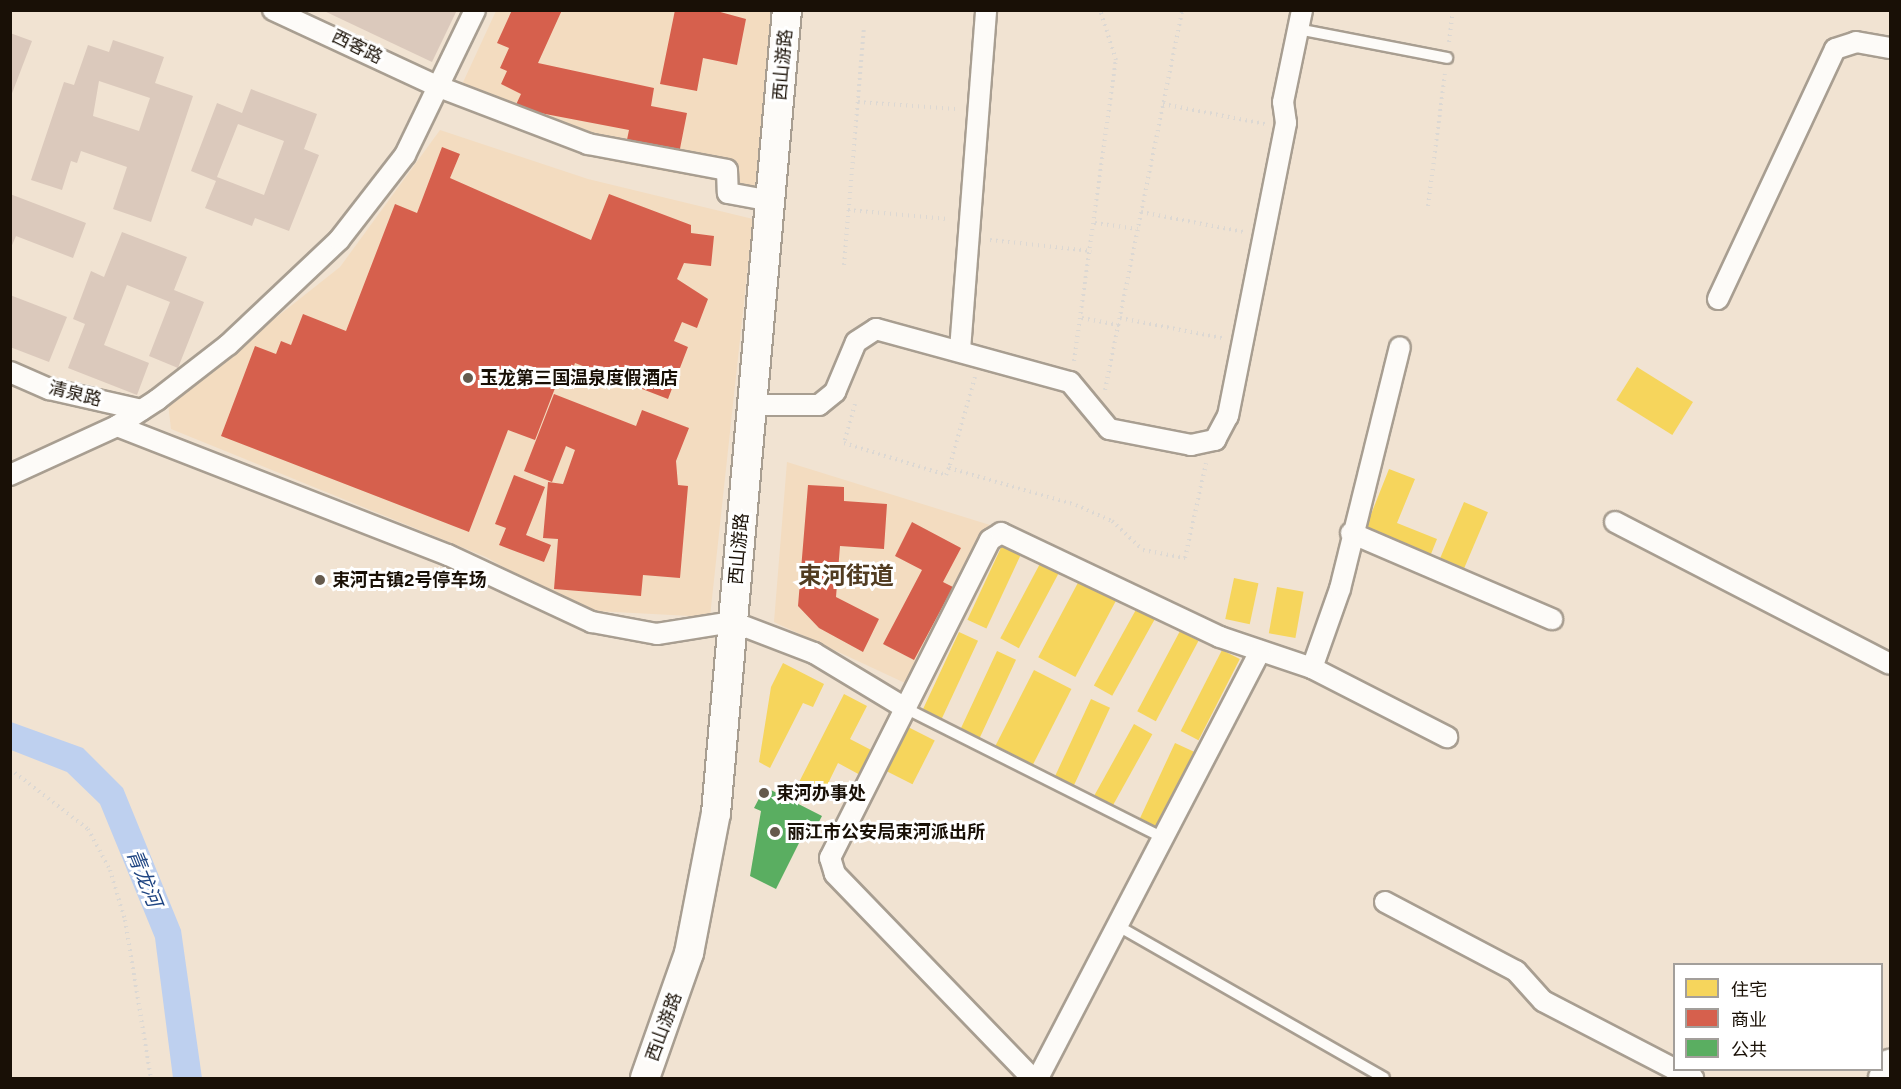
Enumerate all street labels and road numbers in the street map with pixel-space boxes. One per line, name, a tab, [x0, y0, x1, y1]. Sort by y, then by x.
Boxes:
street label: 西客路	[328, 25, 386, 69]
street label: 西山游路	[769, 28, 797, 102]
street label: 清泉路	[46, 377, 104, 411]
street label: 西山游路	[725, 512, 753, 586]
street label: 西山游路	[642, 989, 686, 1065]

